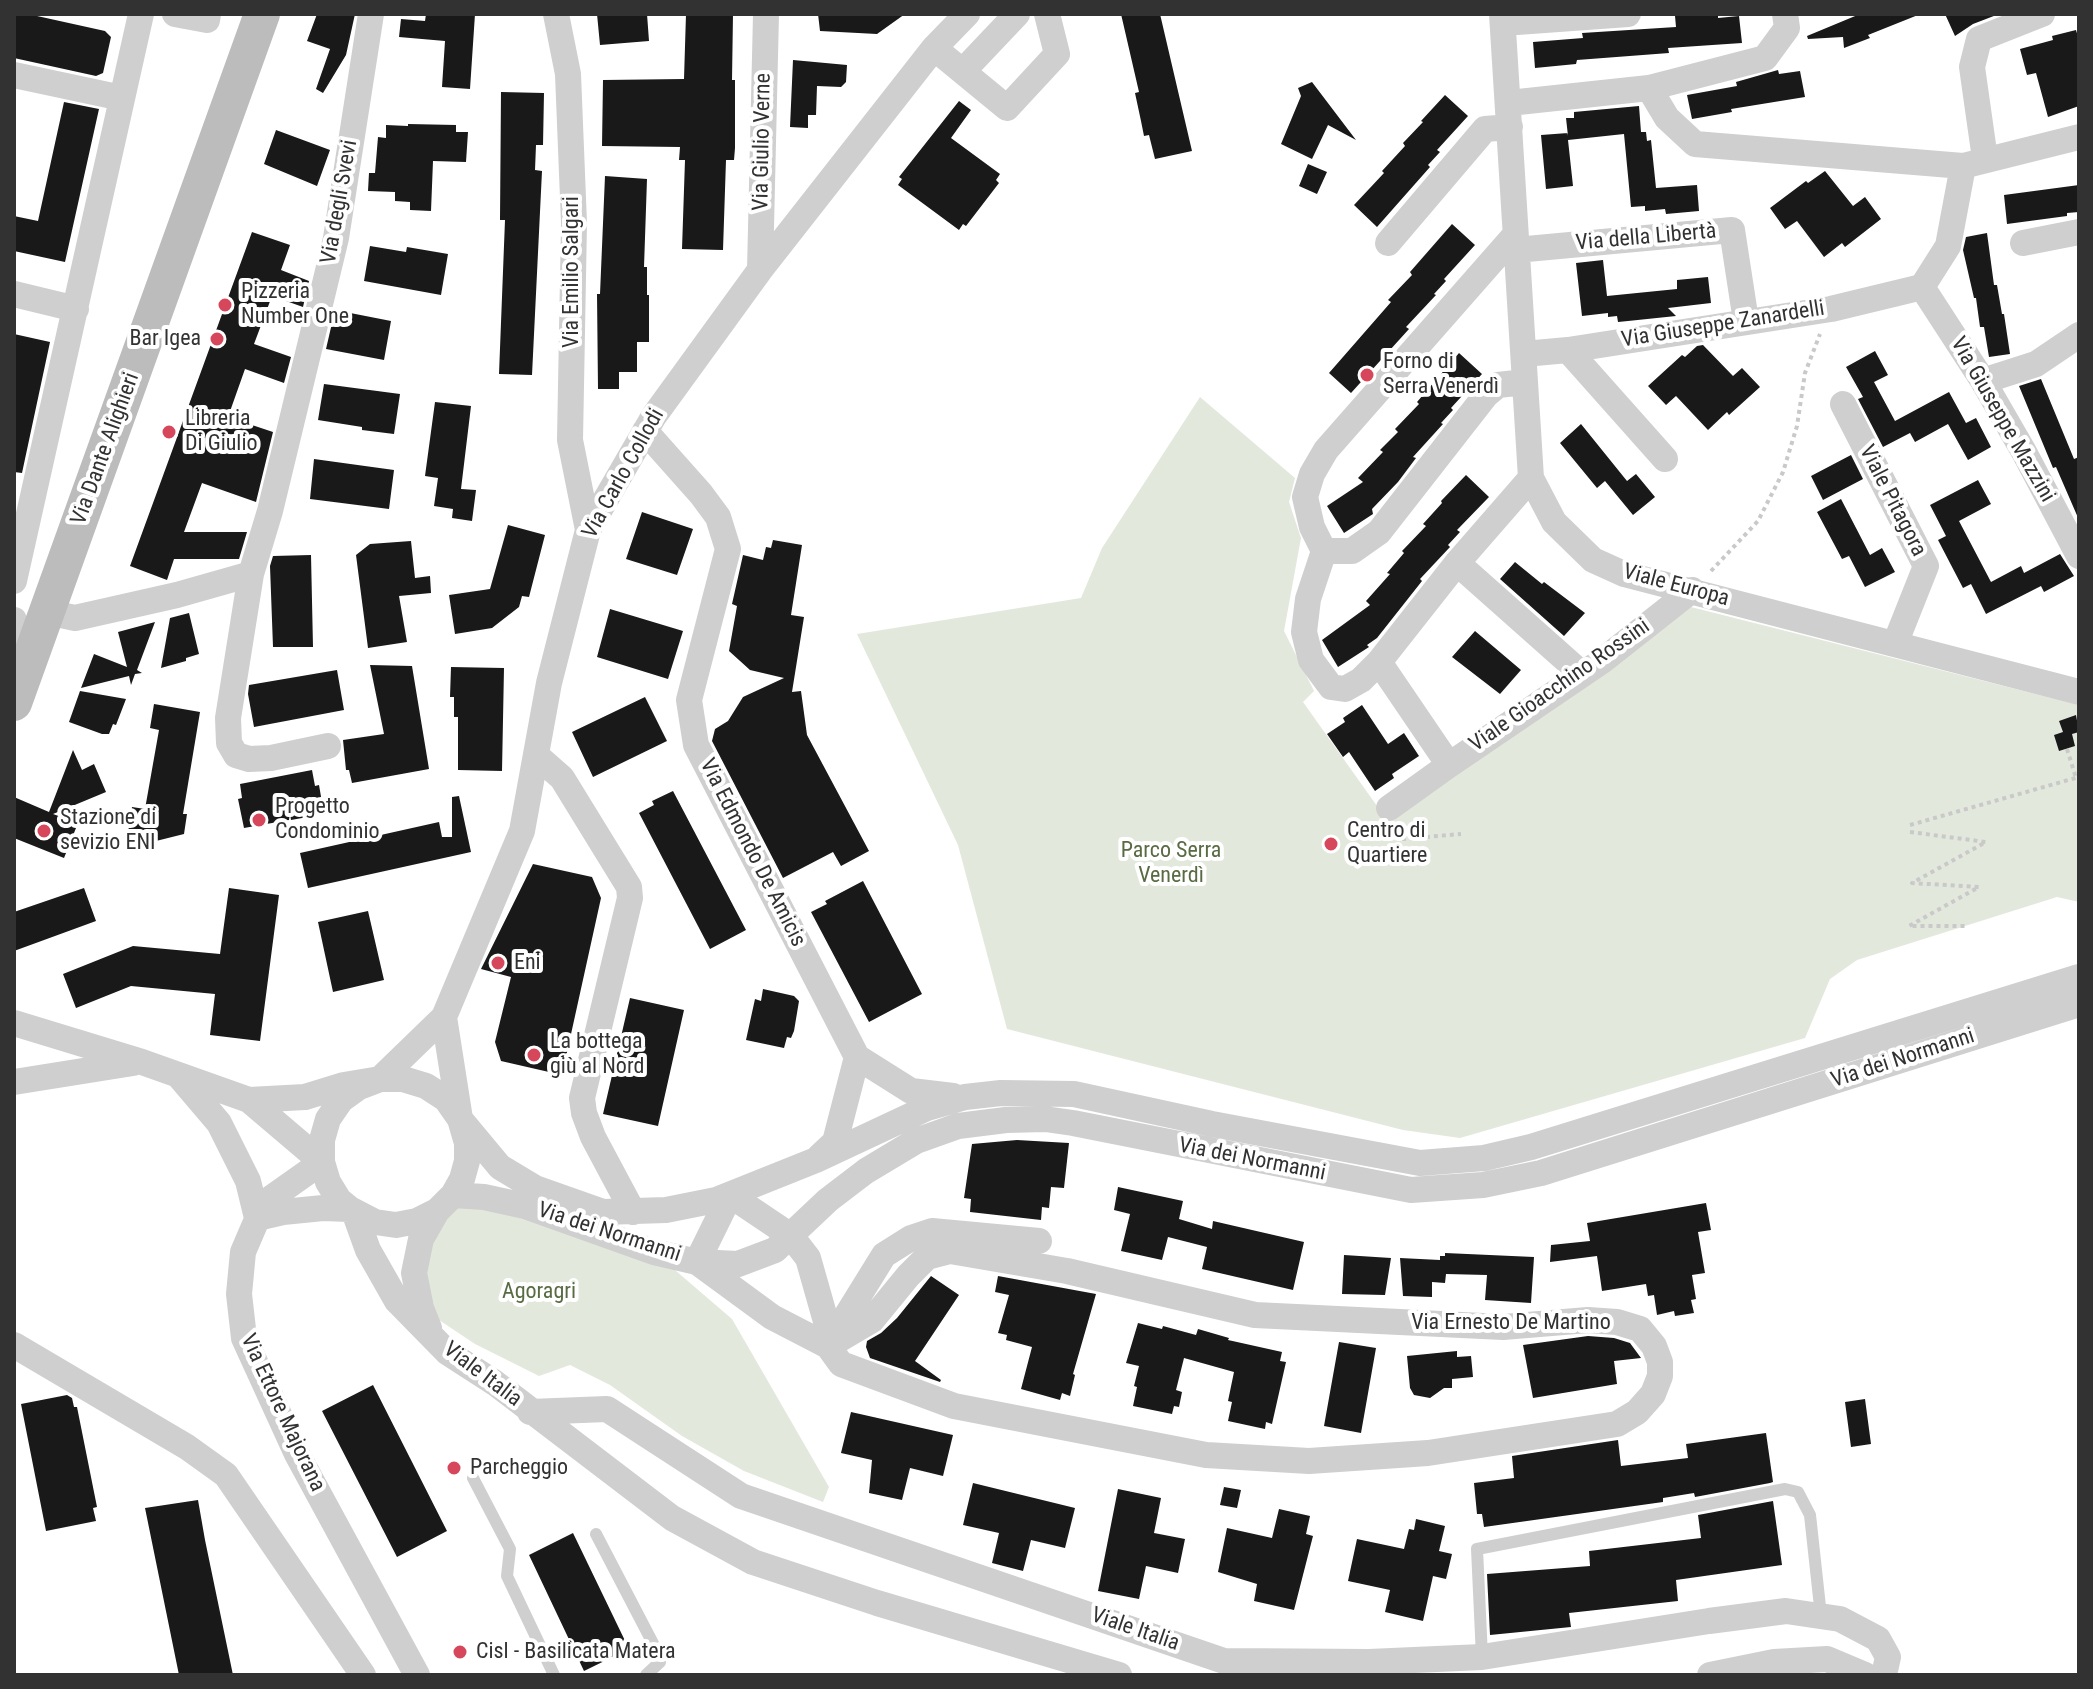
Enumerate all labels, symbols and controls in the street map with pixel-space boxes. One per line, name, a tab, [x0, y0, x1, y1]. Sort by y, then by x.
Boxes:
street label: Via Giulio Verne	[749, 73, 777, 211]
street label: Via degli Svevi	[316, 138, 364, 266]
street label: Via Emilio Salgari	[559, 196, 585, 348]
street label: Via della Libertà	[1575, 219, 1717, 257]
place label: Pizzeria Number One	[241, 279, 349, 330]
marker: Pizzeria Number One	[216, 296, 234, 314]
street label: Via Giuseppe Zanardelli	[1620, 296, 1826, 354]
place label: Bar Igea	[130, 326, 201, 352]
marker: Bar Igea	[208, 330, 226, 348]
street label: Via Giuseppe Mazzini	[1944, 333, 2060, 507]
place label: Forno di Serra Venerdì	[1383, 349, 1499, 400]
marker: Forno di Serra Venerdì	[1358, 366, 1376, 384]
street label: Via Dante Alighieri	[66, 369, 146, 529]
street label: Via Carlo Collodi	[577, 404, 671, 544]
place label: Libreria Di Giulio	[185, 406, 257, 458]
marker: Libreria Di Giulio	[160, 423, 178, 441]
street label: Viale Pitagora	[1853, 441, 1931, 561]
street label: Viale Europa	[1620, 559, 1732, 613]
street label: Viale Gioacchino Rossini	[1465, 614, 1655, 758]
street label: Via Edmondo De Amicis	[693, 755, 811, 951]
place label: Progetto Condominio	[275, 794, 379, 846]
place label: Stazione di sevizio ENI	[60, 805, 156, 856]
marker: Progetto Condominio	[250, 811, 268, 829]
place label: Centro di Quartiere	[1347, 818, 1427, 870]
marker: Stazione di sevizio ENI	[35, 822, 53, 840]
marker: Centro di Quartiere	[1322, 835, 1340, 853]
park label: Parco Serra Venerdì	[1121, 838, 1221, 890]
place label: Eni	[514, 950, 541, 976]
marker: Eni	[489, 954, 507, 972]
street label: Via dei Normanni	[1828, 1023, 1978, 1095]
place label: La bottega giù al Nord	[550, 1029, 644, 1080]
marker: La bottega giù al Nord	[525, 1046, 543, 1064]
street label: Via dei Normanni	[1176, 1133, 1328, 1187]
street label: Via dei Normanni	[534, 1197, 684, 1269]
park label: Agoragri	[502, 1279, 576, 1305]
street label: Via Ernesto De Martino	[1411, 1310, 1611, 1336]
street label: Via Ettore Majorana	[234, 1330, 330, 1496]
street label: Viale Italia	[438, 1337, 526, 1413]
place label: Parcheggio	[470, 1455, 568, 1481]
marker: Parcheggio	[445, 1459, 463, 1477]
street label: Viale Italia	[1087, 1603, 1183, 1657]
place label: Cisl - Basilicata Matera	[476, 1639, 675, 1665]
marker: Cisl - Basilicata Matera	[451, 1643, 469, 1661]

